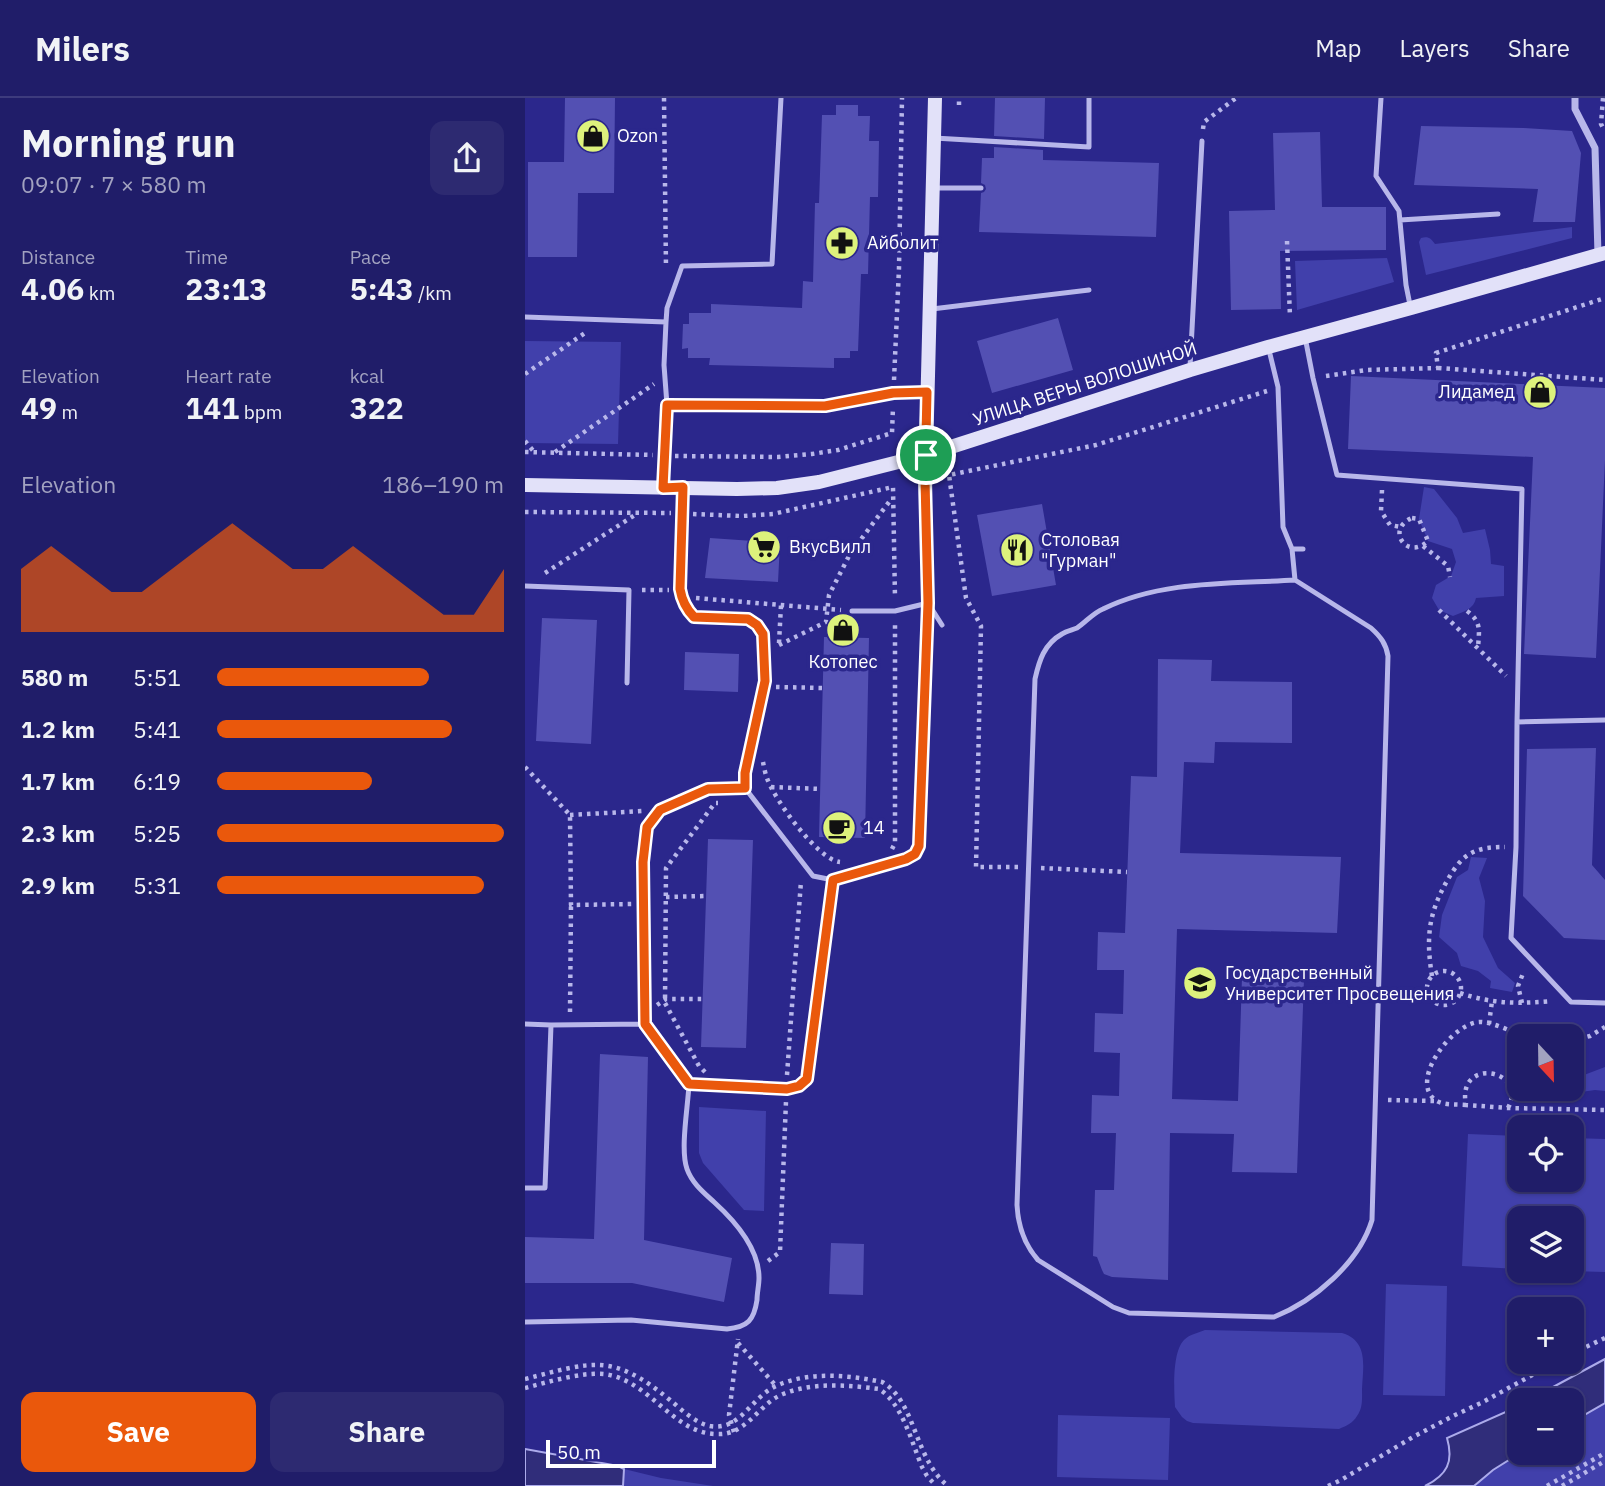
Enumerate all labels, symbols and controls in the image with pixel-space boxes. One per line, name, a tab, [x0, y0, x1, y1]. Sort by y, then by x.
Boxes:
text: Milers	[35, 27, 130, 70]
text: Map	[1315, 32, 1362, 64]
text: Layers	[1400, 32, 1470, 64]
text: Share	[1508, 32, 1570, 64]
shop icon: Ozon	[574, 117, 612, 155]
text: Morning run	[21, 118, 236, 167]
button: share	[430, 121, 504, 195]
place label: Ozon	[617, 124, 658, 147]
text: 09:07 · 7 × 580 m	[21, 169, 207, 199]
pharmacy icon: Айболит	[823, 224, 861, 262]
place label: Айболит	[867, 231, 939, 254]
text: Distance	[21, 245, 95, 269]
text: Time	[185, 245, 228, 269]
text: Pace	[350, 245, 391, 269]
text: 4.06	[21, 269, 84, 308]
text: 23:13	[185, 269, 267, 308]
text: 5:43	[350, 269, 414, 308]
text: km	[84, 281, 115, 305]
text: /km	[414, 281, 452, 305]
street label: УЛИЦА ВЕРЫ ВОЛОШИНОЙ	[970, 336, 1200, 431]
text: Elevation	[21, 364, 100, 388]
text: Heart rate	[185, 364, 272, 388]
text: kcal	[350, 364, 384, 388]
shop icon: Лидамед	[1521, 373, 1559, 411]
place label: Лидамед	[1439, 380, 1515, 403]
text: 49	[21, 388, 57, 427]
text: 141	[185, 388, 239, 427]
text: 322	[350, 388, 404, 427]
text: m	[57, 400, 78, 424]
text: bpm	[239, 400, 282, 424]
pin	[896, 425, 956, 485]
icon: arrive	[907, 436, 945, 474]
text: Elevation	[21, 469, 116, 499]
text: 186–190 m	[382, 469, 504, 499]
supermarket icon: ВкусВилл	[745, 528, 783, 566]
place label: Столовая "Гурман"	[1041, 528, 1120, 572]
restaurant icon: Столовая "Гурман"	[998, 531, 1036, 569]
place label: ВкусВилл	[789, 535, 871, 558]
shop icon: Котопес	[824, 611, 862, 649]
place label: Котопес	[809, 650, 877, 673]
text: 580 m	[21, 662, 88, 692]
text: 5:51	[133, 662, 181, 692]
text: 1.2 km	[21, 714, 95, 744]
text: 5:41	[133, 714, 181, 744]
text: 1.7 km	[21, 766, 95, 796]
text: 6:19	[133, 766, 181, 796]
cafe icon: 14	[820, 809, 858, 847]
place label: 14	[863, 816, 885, 839]
text: 2.3 km	[21, 818, 95, 848]
text: 5:25	[133, 818, 181, 848]
text: 2.9 km	[21, 870, 95, 900]
text: 5:31	[133, 870, 181, 900]
place label: Государственный Университет Просвещения	[1225, 961, 1454, 1005]
school or university icon: Государственный Университет Просвещения	[1181, 964, 1219, 1002]
north arrow	[1507, 1024, 1584, 1101]
map controls	[1507, 1024, 1584, 1465]
button: locate	[1507, 1115, 1584, 1192]
button: layers	[1507, 1206, 1584, 1283]
button: +	[1507, 1297, 1584, 1374]
button: −	[1507, 1388, 1584, 1465]
button: Save	[21, 1392, 256, 1472]
button: Share	[270, 1392, 504, 1472]
scale bar	[546, 1437, 716, 1469]
text: 50 m	[557, 1440, 601, 1464]

